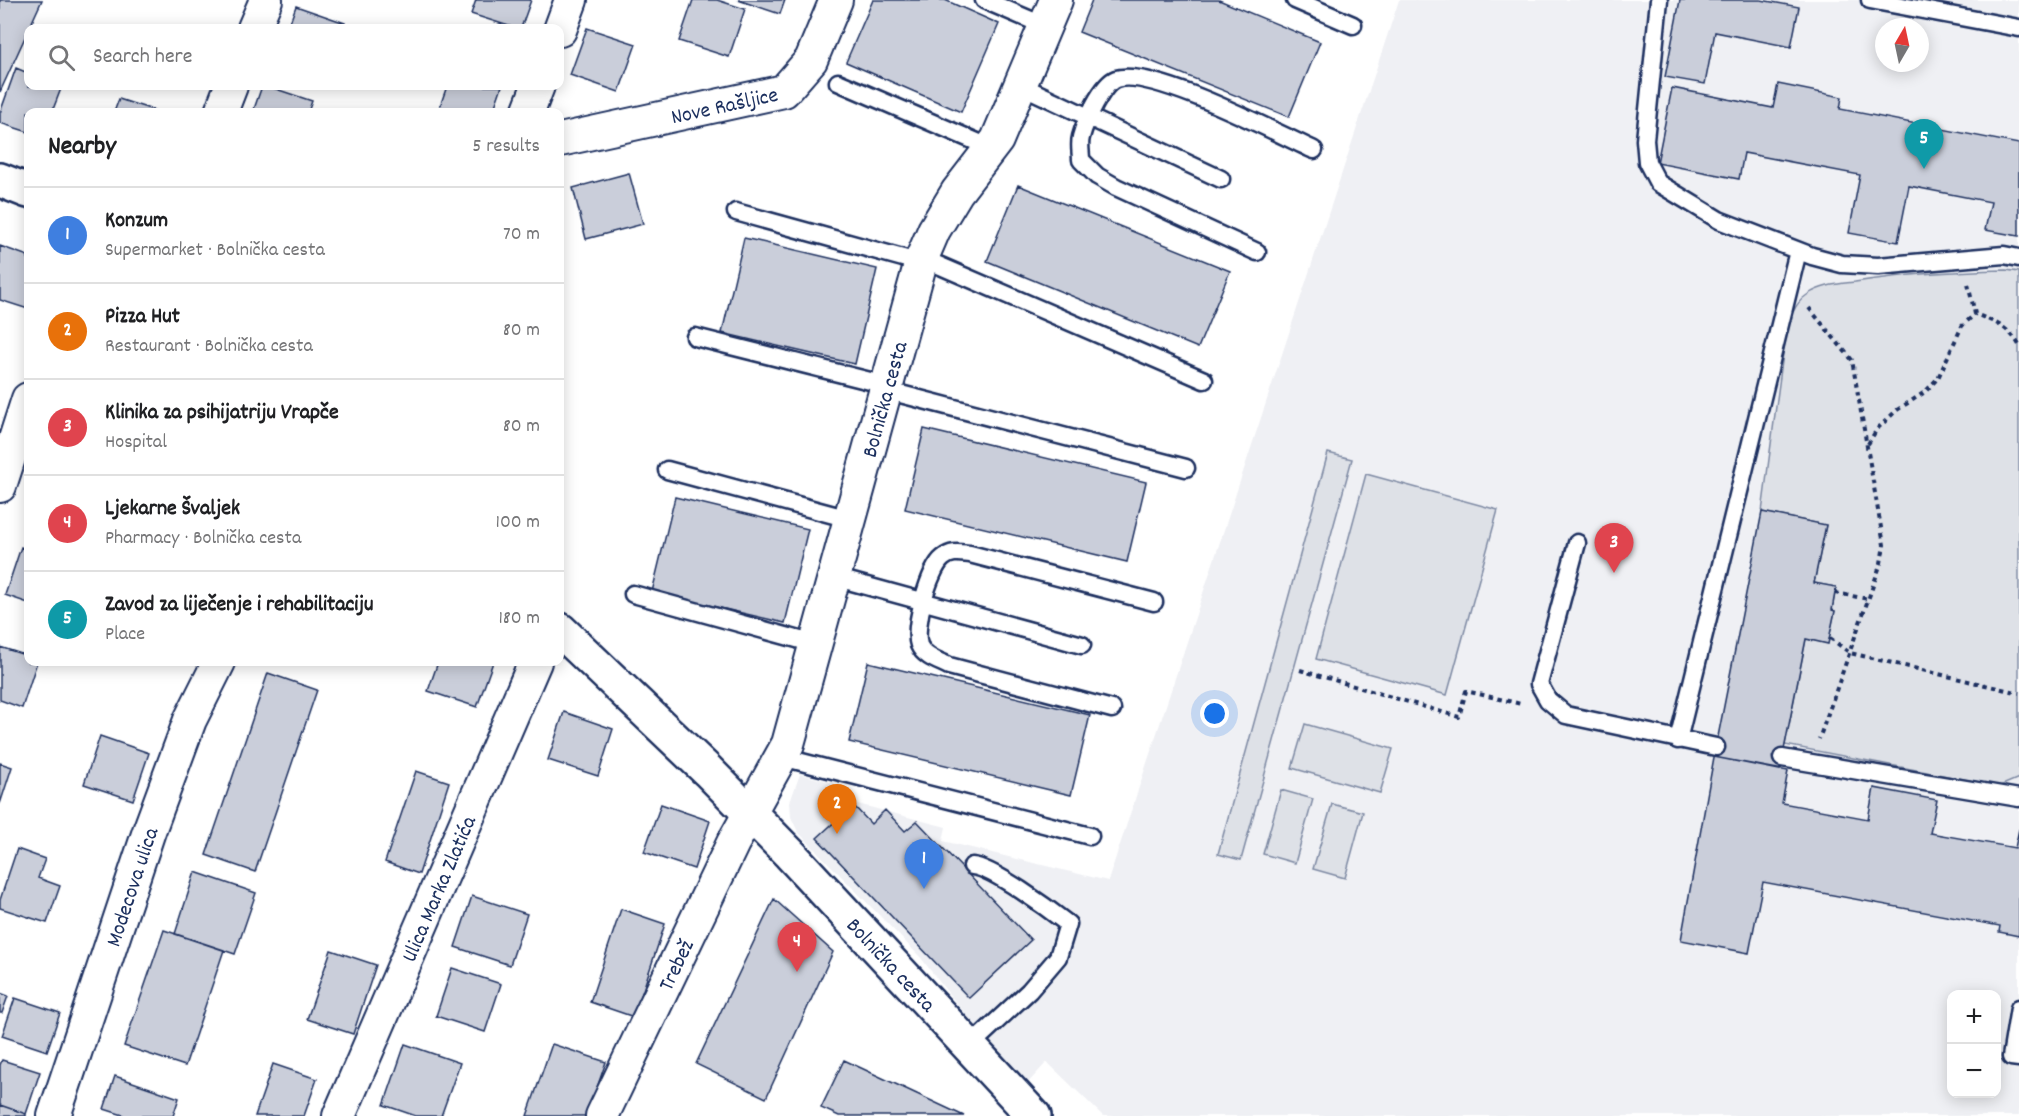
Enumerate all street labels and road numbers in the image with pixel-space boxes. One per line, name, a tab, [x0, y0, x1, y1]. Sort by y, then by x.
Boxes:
street label: Nove Rašljice	[668, 81, 781, 134]
street label: Bolnička cesta	[856, 338, 917, 461]
street label: Ulica Marka Zlatića	[395, 811, 486, 968]
street label: Modecova ulica	[100, 823, 168, 951]
street label: Bolnička cesta	[838, 912, 942, 1021]
street label: Trebež	[652, 935, 704, 997]

